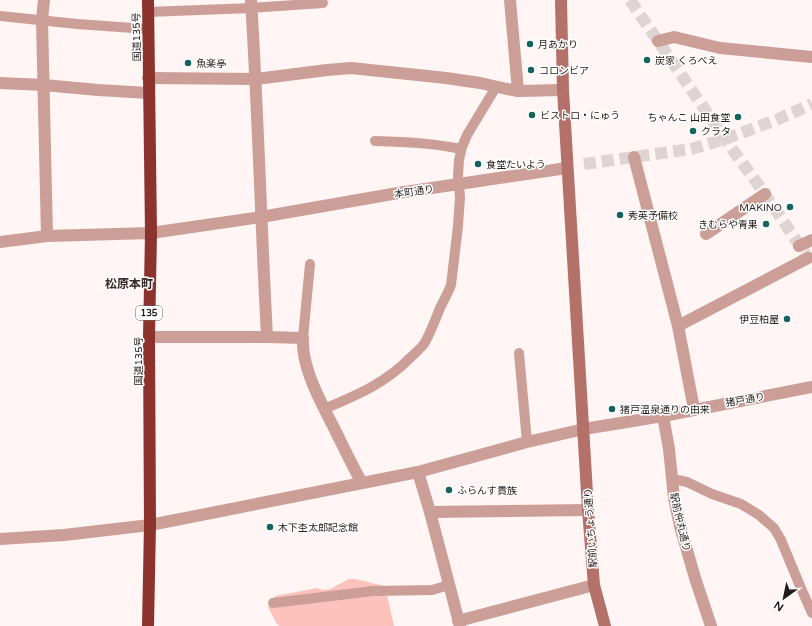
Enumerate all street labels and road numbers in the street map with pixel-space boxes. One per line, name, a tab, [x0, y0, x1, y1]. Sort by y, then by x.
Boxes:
street label: 国道135号	[131, 12, 143, 62]
street label: 本町通り	[393, 183, 435, 201]
road number: 135	[136, 306, 162, 320]
street label: 国道135号	[133, 337, 145, 385]
street label: 猪戸通り	[724, 391, 766, 409]
street label: 駅前いちょう通り	[582, 488, 600, 568]
street label: 駅前仲丸通り	[667, 492, 693, 553]

